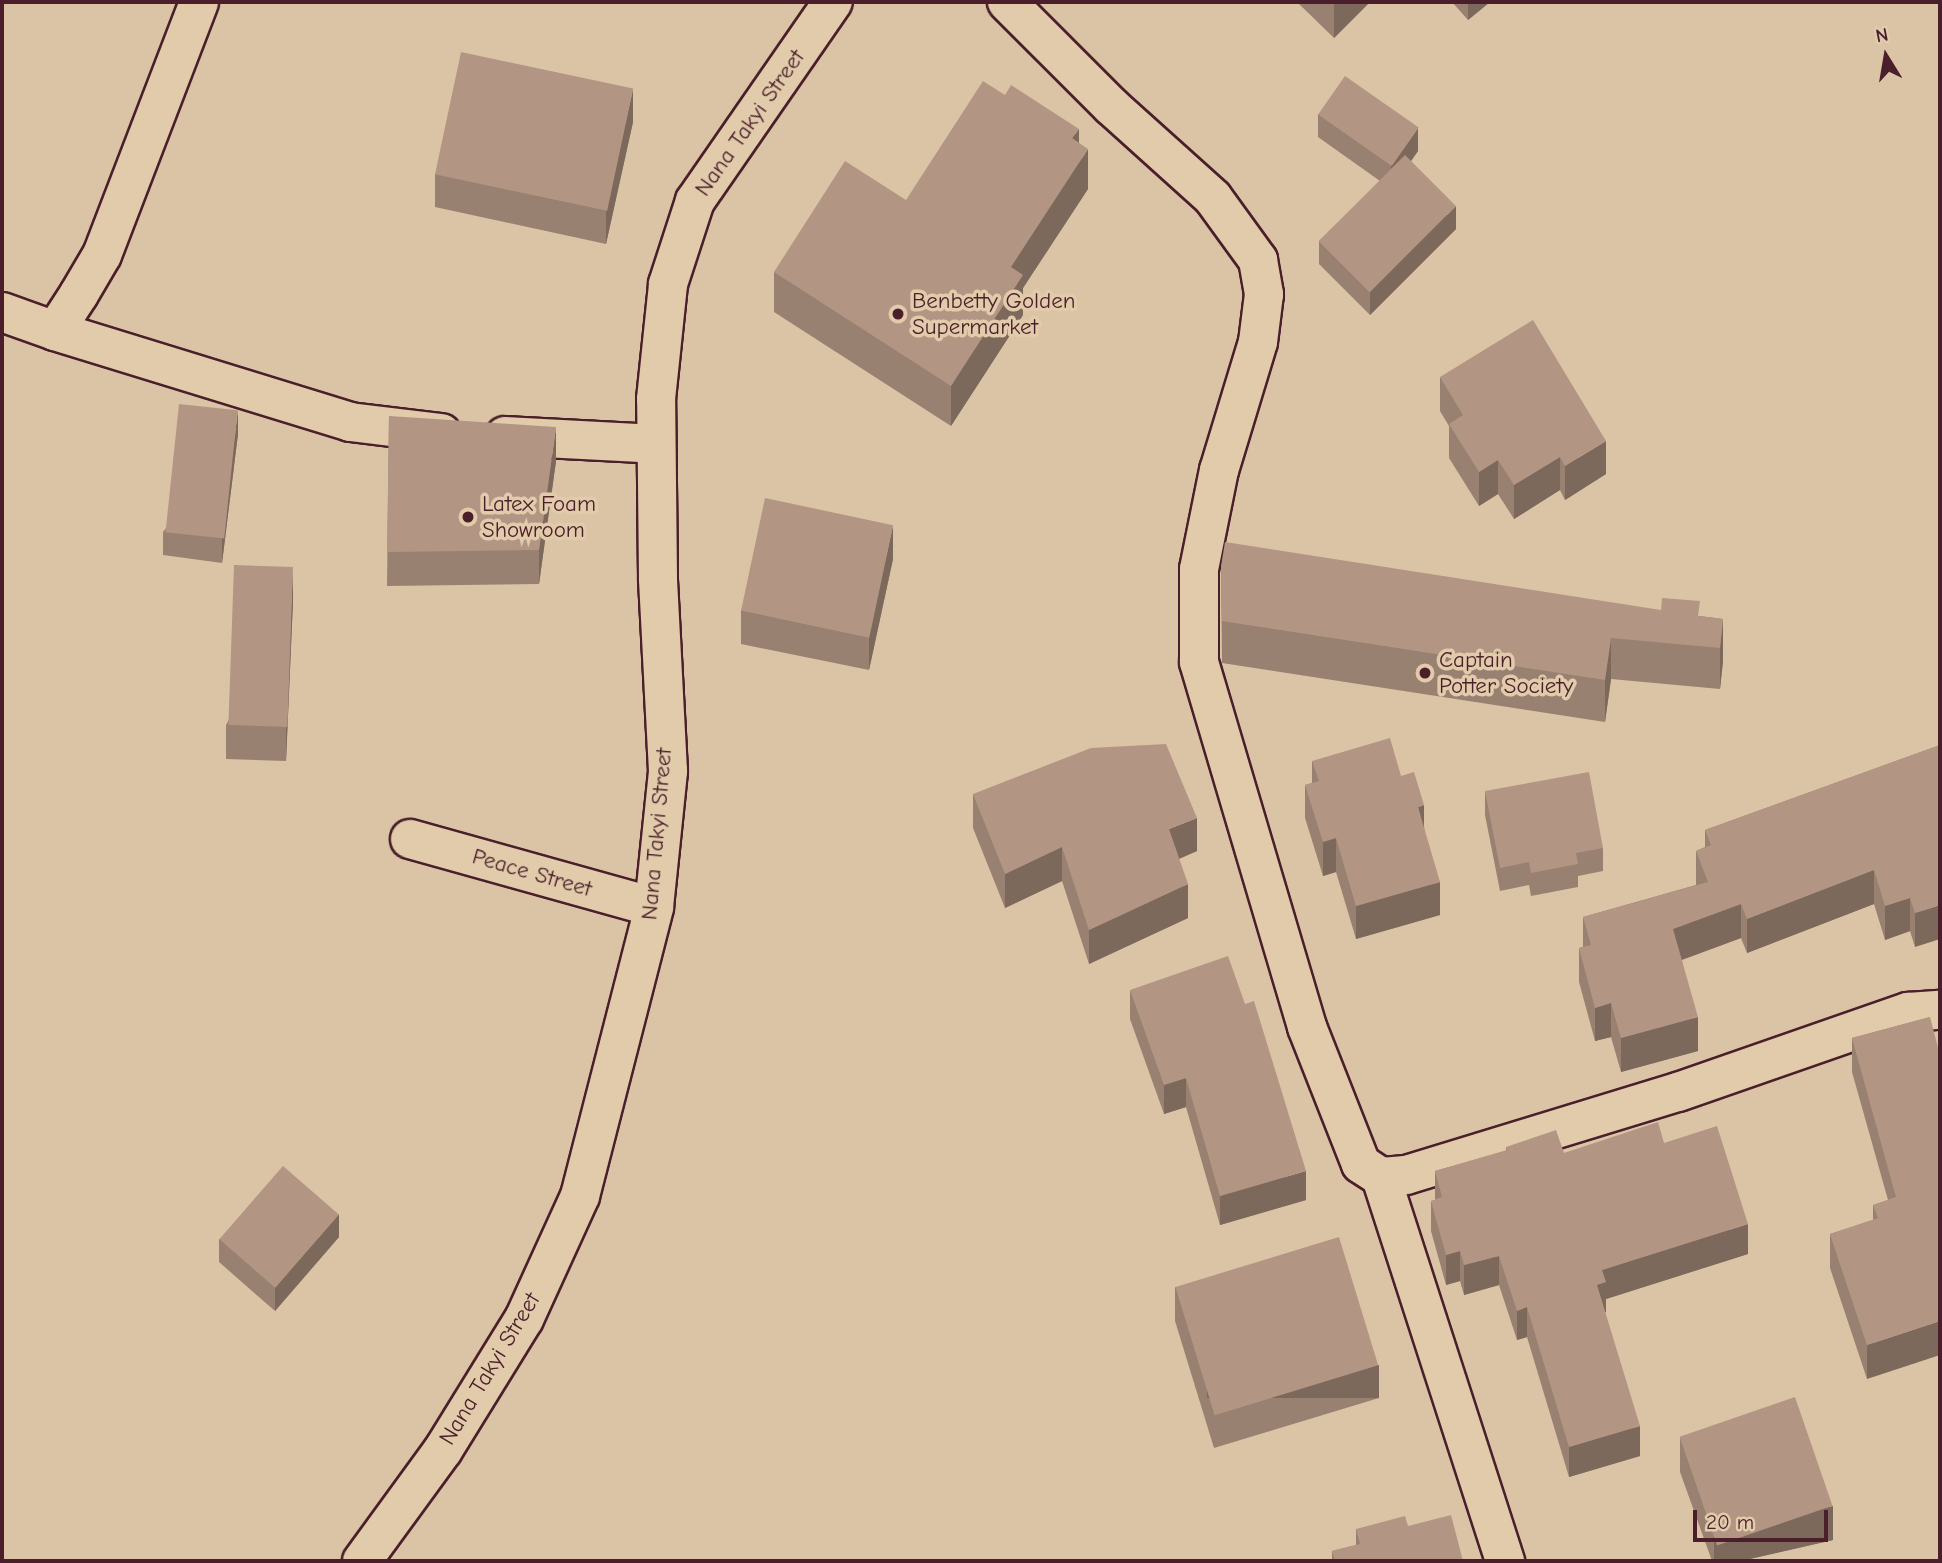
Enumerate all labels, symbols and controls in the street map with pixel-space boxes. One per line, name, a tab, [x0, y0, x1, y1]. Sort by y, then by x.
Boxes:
north arrow	[1851, 21, 1921, 91]
text: N	[1874, 23, 1890, 47]
street label: Nana Takyi Street	[689, 44, 811, 202]
place label: Benbetty Golden Supermarket	[912, 287, 1076, 341]
marker: Benbetty Golden Supermarket	[890, 306, 906, 322]
place label: Latex Foam Showroom	[482, 490, 596, 544]
marker: Latex Foam Showroom	[460, 509, 476, 525]
place label: Captain Potter Society	[1439, 646, 1573, 700]
marker: Captain Potter Society	[1417, 665, 1433, 681]
street label: Nana Takyi Street	[636, 747, 678, 921]
street label: Peace Street	[469, 843, 595, 903]
street label: Nana Takyi Street	[434, 1288, 546, 1450]
scale bar	[1697, 1496, 1832, 1540]
text: 20 m	[1706, 1510, 1754, 1534]

